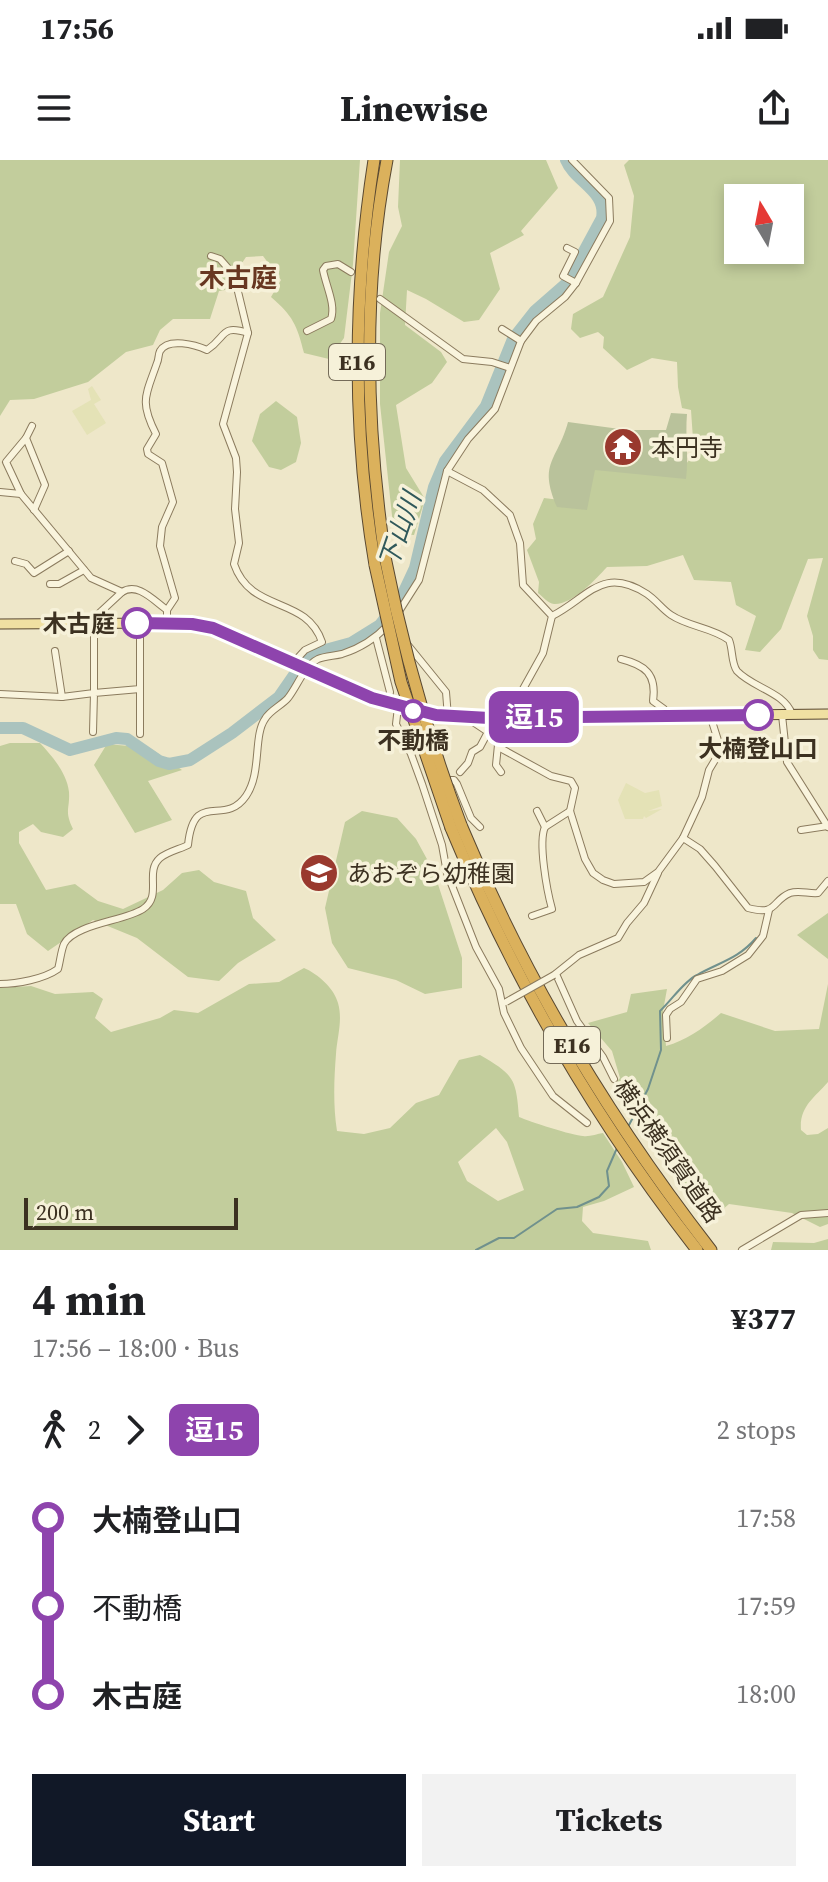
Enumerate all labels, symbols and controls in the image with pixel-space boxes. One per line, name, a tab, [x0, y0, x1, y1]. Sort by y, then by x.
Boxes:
text: 17:56	[40, 8, 114, 49]
text: Linewise	[340, 84, 488, 133]
icon: menu	[32, 86, 76, 130]
icon: share	[752, 86, 796, 130]
north arrow	[724, 184, 804, 264]
map controls	[724, 184, 804, 264]
district label: 木古庭	[199, 260, 277, 296]
road number: E16	[329, 344, 385, 380]
temple icon: 本円寺	[602, 426, 644, 468]
place label: 本円寺	[651, 431, 723, 464]
water label: 下山川	[370, 484, 431, 573]
place label: 木古庭	[43, 607, 115, 640]
marker: 木古庭	[122, 608, 152, 638]
line badge: 逗15	[488, 691, 580, 743]
text: 逗15	[505, 698, 563, 736]
marker: 不動橋	[402, 700, 424, 722]
marker: 大楠登山口	[743, 700, 773, 730]
place label: 不動橋	[377, 724, 449, 757]
place label: 大楠登山口	[698, 732, 818, 765]
school or university icon: あおぞら幼稚園	[298, 852, 340, 894]
place label: あおぞら幼稚園	[347, 857, 515, 890]
road number: E16	[544, 1027, 600, 1063]
street label: 横浜横須賀道路	[606, 1073, 730, 1229]
scale bar	[24, 1194, 238, 1230]
text: 200 m	[36, 1197, 94, 1227]
text: 4 min	[32, 1269, 146, 1330]
text: ¥377	[731, 1298, 796, 1339]
text: 17:56 – 18:00 · Bus	[32, 1330, 239, 1366]
icon: walk	[32, 1408, 76, 1452]
icon: forward	[113, 1408, 157, 1452]
text: 逗15	[185, 1411, 243, 1449]
text: 2	[88, 1412, 101, 1448]
text: 2 stops	[717, 1412, 796, 1448]
text: 大楠登山口	[92, 1500, 242, 1541]
text: 17:58	[736, 1500, 796, 1536]
text: 不動橋	[92, 1588, 182, 1629]
text: 17:59	[736, 1588, 796, 1624]
text: 木古庭	[92, 1676, 182, 1717]
text: 18:00	[736, 1676, 796, 1712]
button: Start	[32, 1774, 406, 1866]
button: Tickets	[422, 1774, 796, 1866]

